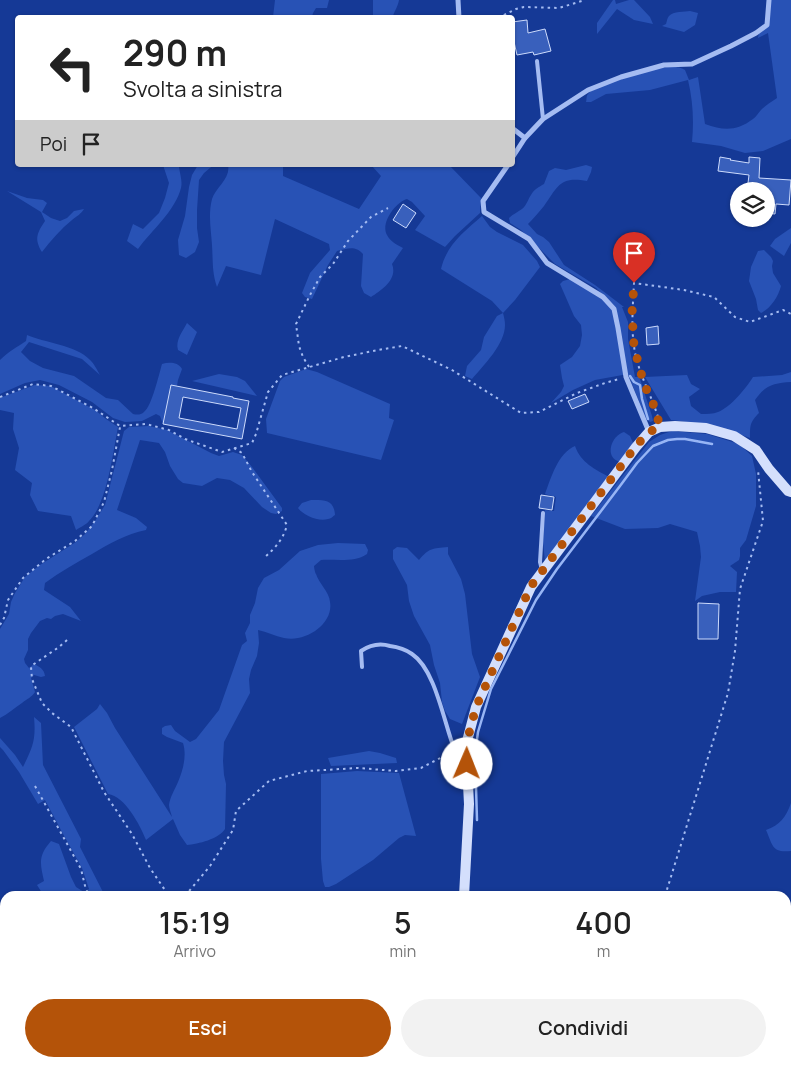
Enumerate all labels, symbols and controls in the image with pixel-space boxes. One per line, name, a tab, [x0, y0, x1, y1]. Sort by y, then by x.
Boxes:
text: 290 m	[123, 29, 227, 77]
icon: left	[40, 35, 105, 100]
text: Svolta a sinistra	[123, 74, 282, 104]
icon: arrive	[77, 130, 105, 158]
text: Poi	[40, 131, 67, 157]
map controls	[730, 182, 775, 227]
button: layers	[730, 182, 775, 227]
pin	[613, 232, 655, 283]
icon: arrive	[620, 239, 648, 267]
position arrow	[440, 737, 492, 789]
text: 15:19	[159, 902, 230, 943]
text: 5	[394, 902, 412, 943]
text: 400	[575, 902, 632, 943]
text: Arrivo	[173, 940, 216, 962]
text: min	[389, 940, 416, 962]
text: m	[597, 940, 610, 962]
button: Esci	[25, 999, 391, 1057]
button: Condividi	[401, 999, 766, 1057]

